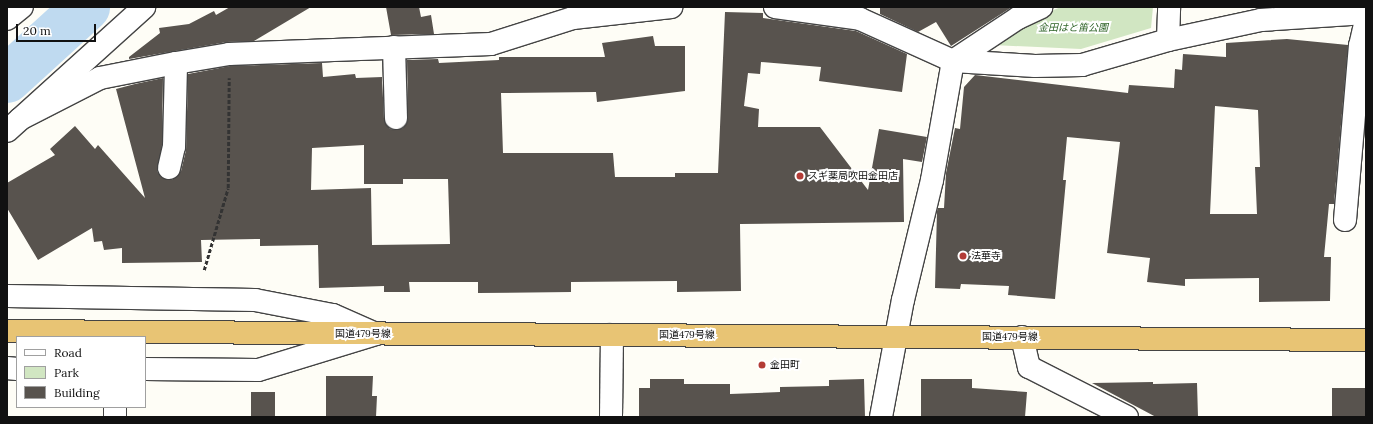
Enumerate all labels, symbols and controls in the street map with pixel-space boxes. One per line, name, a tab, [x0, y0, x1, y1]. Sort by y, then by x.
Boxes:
scale bar	[18, 16, 98, 42]
park label: 金田はと笛公園	[1038, 22, 1108, 34]
text: 20 m	[23, 23, 51, 38]
place label: スギ薬局吹田金田店	[808, 170, 898, 182]
marker: スギ薬局吹田金田店	[795, 171, 805, 181]
place label: 法華寺	[971, 250, 1001, 262]
marker: 法華寺	[958, 251, 968, 261]
street label: 国道479号線	[335, 328, 391, 340]
street label: 国道479号線	[659, 329, 715, 341]
street label: 国道479号線	[982, 331, 1038, 343]
legend	[16, 336, 146, 408]
text: Road	[54, 345, 82, 360]
place label: 金田町	[770, 359, 800, 371]
marker: 金田町	[757, 360, 767, 370]
text: Park	[54, 365, 79, 380]
text: Building	[54, 385, 100, 400]

